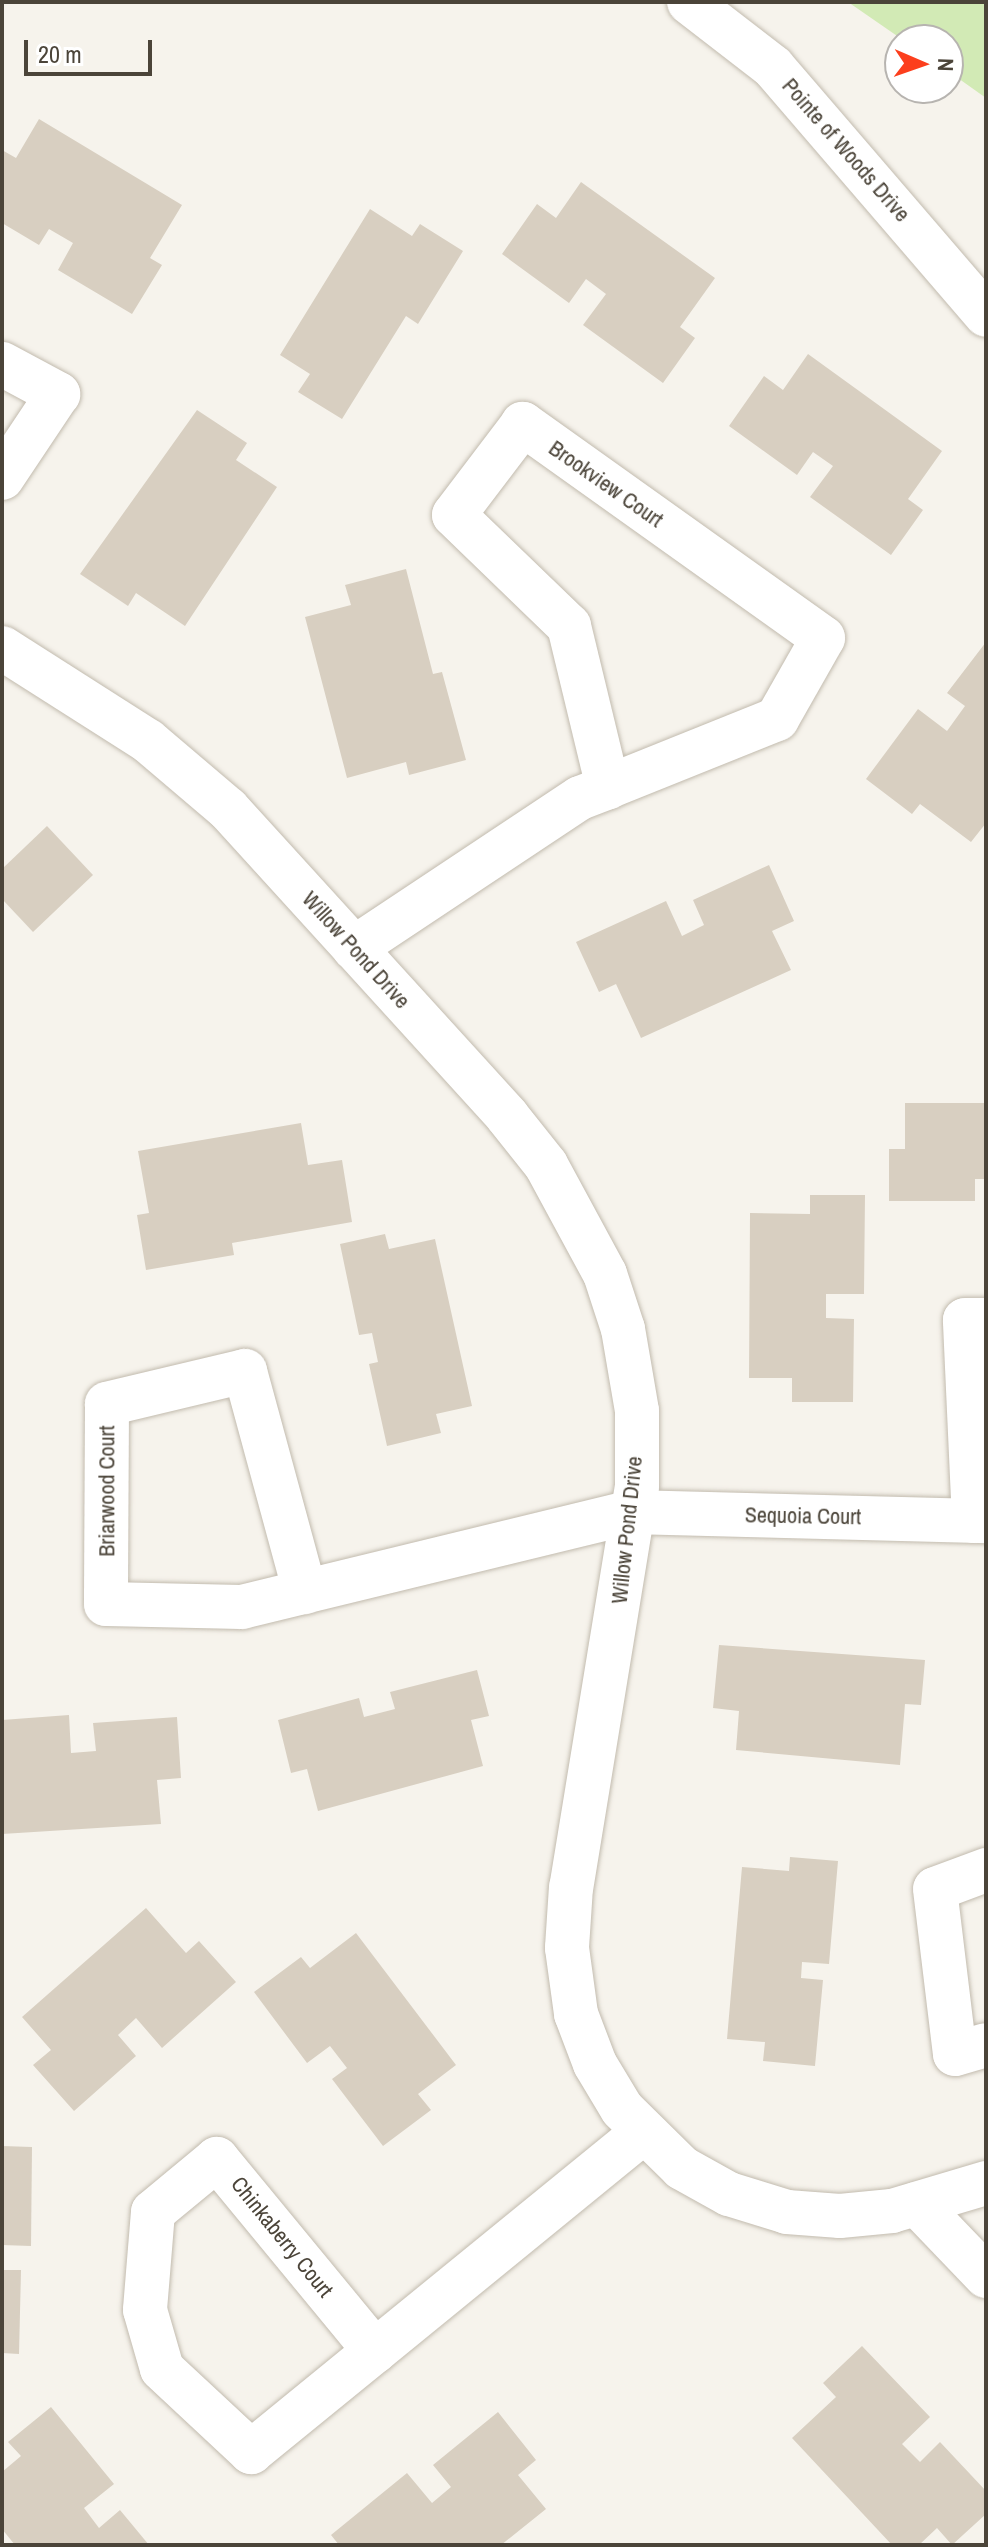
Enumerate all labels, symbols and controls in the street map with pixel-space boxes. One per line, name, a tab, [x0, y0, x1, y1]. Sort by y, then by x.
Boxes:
scale bar	[28, 24, 156, 74]
north arrow	[884, 24, 964, 104]
text: 20 m	[38, 38, 82, 70]
text: N	[931, 58, 961, 72]
street label: Pointe of Woods Drive	[777, 73, 915, 227]
street label: Brookview Court	[544, 435, 668, 533]
street label: Willow Pond Drive	[297, 886, 415, 1014]
street label: Briarwood Court	[94, 1425, 120, 1557]
street label: Willow Pond Drive	[606, 1455, 648, 1605]
street label: Sequoia Court	[745, 1502, 861, 1530]
street label: Chinkaberry Court	[225, 2171, 339, 2303]

